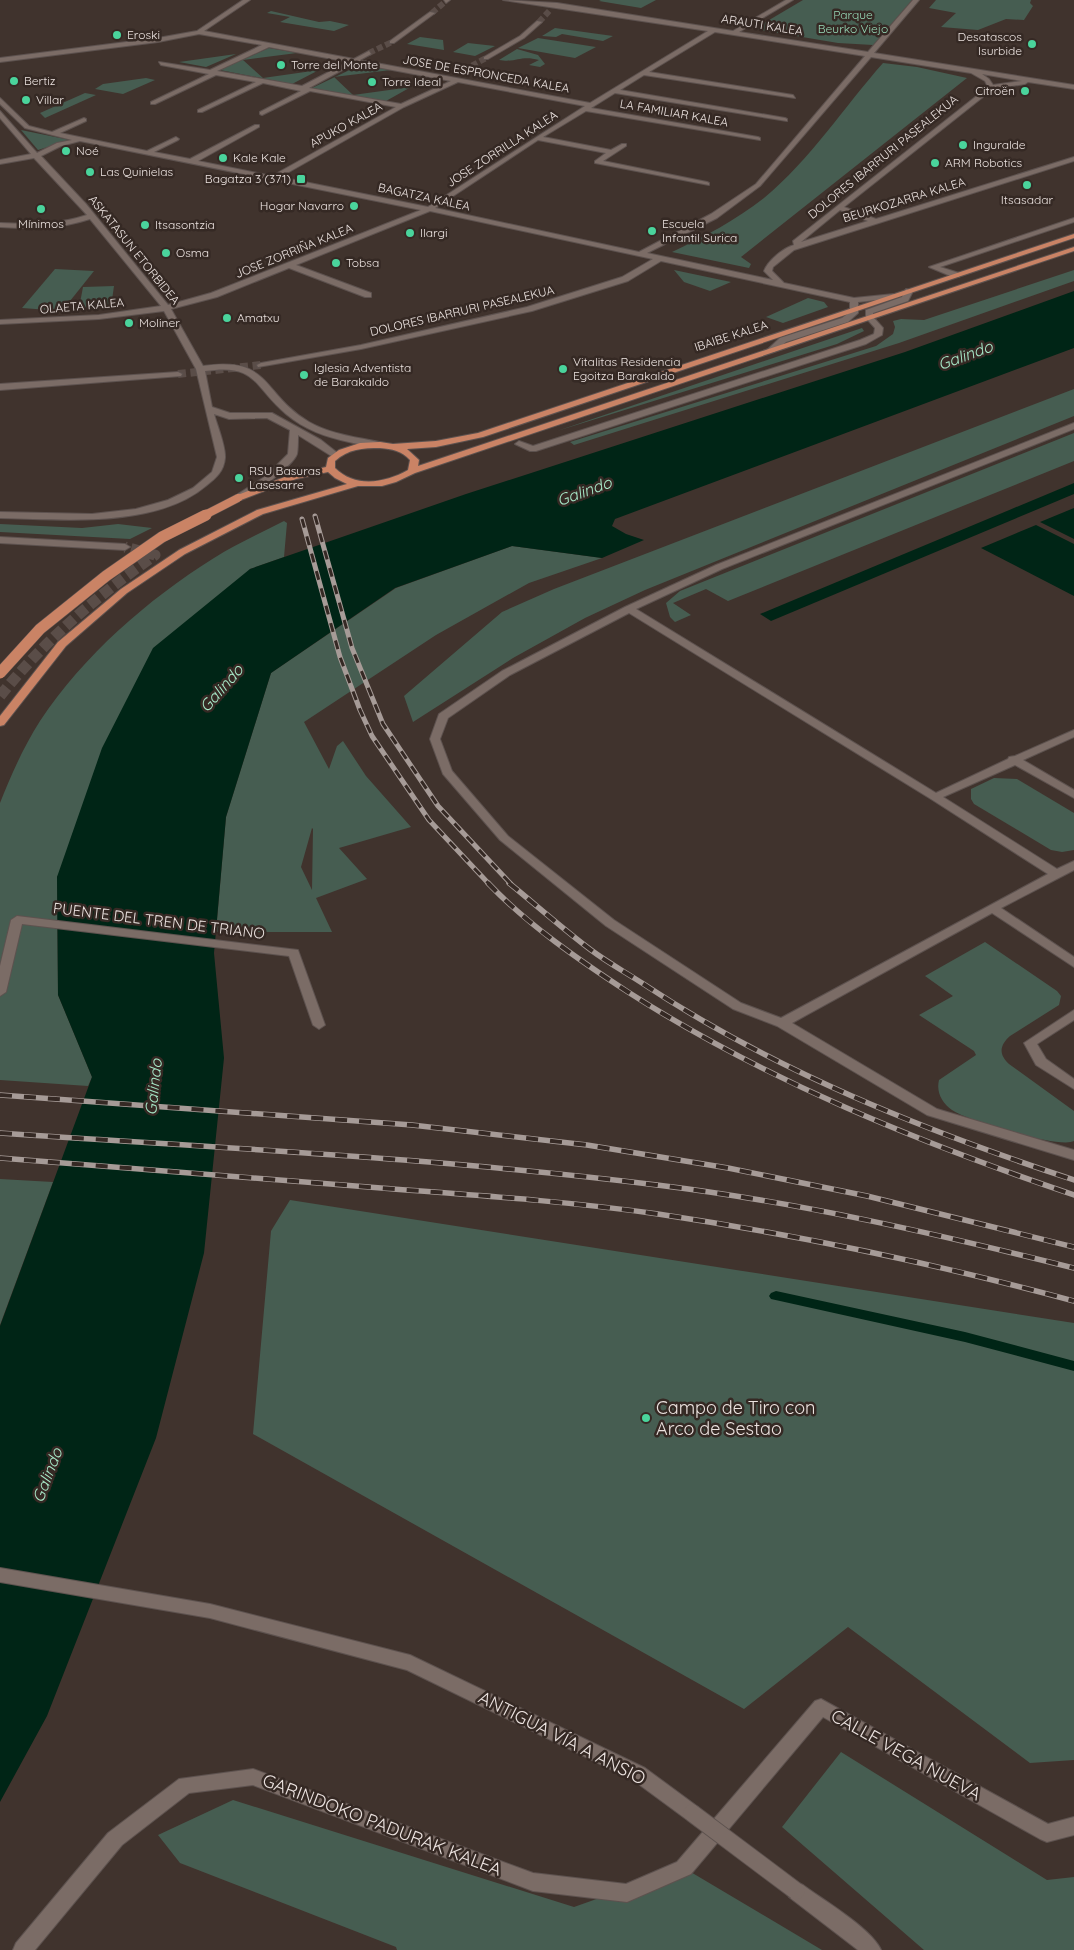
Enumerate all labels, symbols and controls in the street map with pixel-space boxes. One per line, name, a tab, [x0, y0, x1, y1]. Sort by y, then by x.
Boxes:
park label: Parque Beurko Viejo	[818, 7, 888, 36]
street label: ARAUTI KALEA	[720, 11, 804, 38]
place label: Eroski	[127, 27, 160, 42]
marker: Eroski	[111, 29, 123, 41]
place label: Desatascos Isurbide	[957, 29, 1022, 58]
marker: Desatascos Isurbide	[1026, 38, 1038, 50]
street label: JOSE DE ESPRONCEDA KALEA	[401, 51, 571, 96]
place label: Torre del Monte	[291, 57, 378, 72]
marker: Torre del Monte	[275, 59, 287, 71]
place label: Bertiz	[24, 73, 56, 88]
place label: Torre Ideal	[382, 74, 441, 89]
marker: Bertiz	[8, 75, 20, 87]
marker: Torre Ideal	[366, 76, 378, 88]
place label: Citroën	[975, 83, 1015, 98]
marker: Citroën	[1019, 85, 1031, 97]
street label: DOLORES IBARRURI PASEALEKUA	[805, 91, 961, 222]
place label: Villar	[36, 92, 64, 107]
marker: Villar	[20, 94, 32, 106]
street label: LA FAMILIAR KALEA	[619, 96, 730, 129]
street label: APUKO KALEA	[307, 98, 385, 151]
street label: JOSE ZORRILLA KALEA	[443, 107, 560, 190]
place label: Inguralde	[973, 137, 1026, 152]
marker: Inguralde	[957, 139, 969, 151]
place label: Noé	[76, 143, 99, 158]
marker: Noé	[60, 145, 72, 157]
place label: Kale Kale	[233, 150, 286, 165]
marker: Kale Kale	[217, 152, 229, 164]
place label: ARM Robotics	[945, 155, 1023, 170]
marker: ARM Robotics	[929, 157, 941, 169]
place label: Las Quinielas	[100, 164, 174, 179]
marker: Las Quinielas	[84, 166, 96, 178]
place label: Bagatza 3 (371)	[205, 171, 291, 186]
marker: Bagatza 3 (371)	[295, 173, 307, 185]
street label: BEURKOZARRA KALEA	[841, 174, 967, 225]
street label: BAGATZA KALEA	[377, 179, 472, 214]
marker: Itsasadar	[1021, 179, 1033, 191]
street label: ASKATASUN ETORBIDEA	[86, 192, 183, 308]
place label: Itsasadar	[1001, 192, 1054, 207]
place label: Hogar Navarro	[260, 198, 344, 213]
marker: Hogar Navarro	[348, 200, 360, 212]
marker: Mínimos	[35, 203, 47, 215]
place label: Mínimos	[18, 216, 64, 231]
place label: Escuela Infantil Surica	[662, 216, 737, 245]
place label: Itsasontzia	[155, 217, 215, 232]
marker: Itsasontzia	[139, 219, 151, 231]
street label: JOSE ZORRIÑA KALEA	[233, 220, 355, 281]
place label: Ilargi	[420, 225, 448, 240]
marker: Escuela Infantil Surica	[646, 225, 658, 237]
marker: Ilargi	[404, 227, 416, 239]
place label: Osma	[176, 245, 209, 260]
marker: Osma	[160, 247, 172, 259]
place label: Tobsa	[346, 255, 379, 270]
marker: Tobsa	[330, 257, 342, 269]
street label: DOLORES IBARRURI PASEALEKUA	[368, 282, 556, 339]
street label: OLAETA KALEA	[39, 294, 125, 317]
place label: Amatxu	[237, 310, 280, 325]
marker: Amatxu	[221, 312, 233, 324]
place label: Moliner	[139, 315, 180, 330]
marker: Moliner	[123, 317, 135, 329]
street label: IBAIBE KALEA	[692, 317, 770, 354]
water label: Galindo	[935, 335, 996, 374]
place label: Vitalitas Residencia Egoitza Barakaldo	[573, 354, 680, 383]
place label: Iglesia Adventista de Barakaldo	[314, 360, 411, 389]
marker: Vitalitas Residencia Egoitza Barakaldo	[557, 363, 569, 375]
marker: Iglesia Adventista de Barakaldo	[298, 369, 310, 381]
place label: RSU Basuras Lasesarre	[249, 463, 321, 492]
water label: Galindo	[554, 471, 615, 510]
marker: RSU Basuras Lasesarre	[233, 472, 245, 484]
water label: Galindo	[195, 659, 248, 716]
street label: PUENTE DEL TREN DE TRIANO	[52, 898, 266, 943]
water label: Galindo	[140, 1056, 166, 1116]
place label: Campo de Tiro con Arco de Sestao	[656, 1396, 815, 1440]
marker: Campo de Tiro con Arco de Sestao	[640, 1412, 652, 1424]
water label: Galindo	[27, 1444, 67, 1505]
street label: ANTIGUA VÍA A ANSIO	[475, 1685, 650, 1790]
street label: CALLE VEGA NUEVA	[827, 1704, 986, 1806]
street label: GARINDOKO PADURAK KALEA	[259, 1768, 505, 1881]

